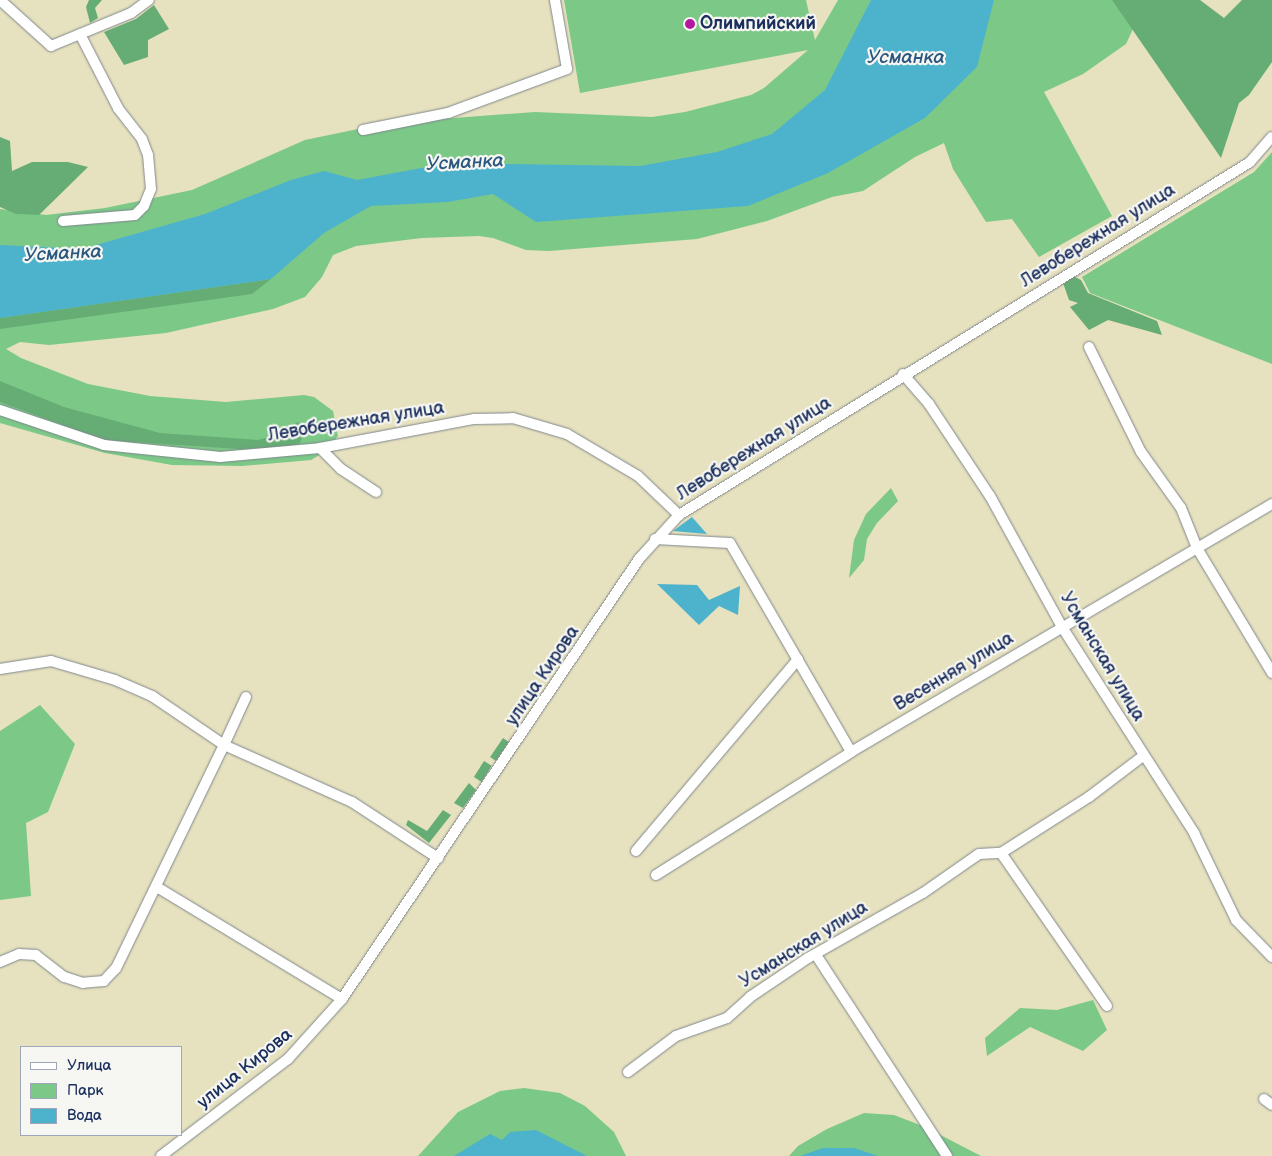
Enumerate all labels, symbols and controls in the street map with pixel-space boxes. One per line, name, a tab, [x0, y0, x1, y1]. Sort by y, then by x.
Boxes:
place label: Олимпийский	[700, 13, 816, 35]
marker: Олимпийский	[684, 18, 696, 30]
water label: Усманка	[867, 47, 945, 69]
water label: Усманка	[426, 150, 504, 176]
street label: Левобережная улица	[1017, 180, 1179, 292]
water label: Усманка	[24, 241, 102, 267]
street label: Левобережная улица	[673, 393, 835, 505]
street label: Левобережная улица	[266, 397, 446, 447]
street label: Усманская улица	[1055, 589, 1149, 725]
street label: улица Кирова	[502, 622, 584, 730]
street label: Весенняя улица	[890, 628, 1018, 716]
street label: Усманская улица	[736, 897, 872, 993]
street label: улица Кирова	[193, 1024, 297, 1114]
legend	[20, 1046, 182, 1136]
text: Улица	[67, 1056, 111, 1075]
text: Парк	[67, 1081, 104, 1100]
text: Вода	[67, 1106, 102, 1125]

